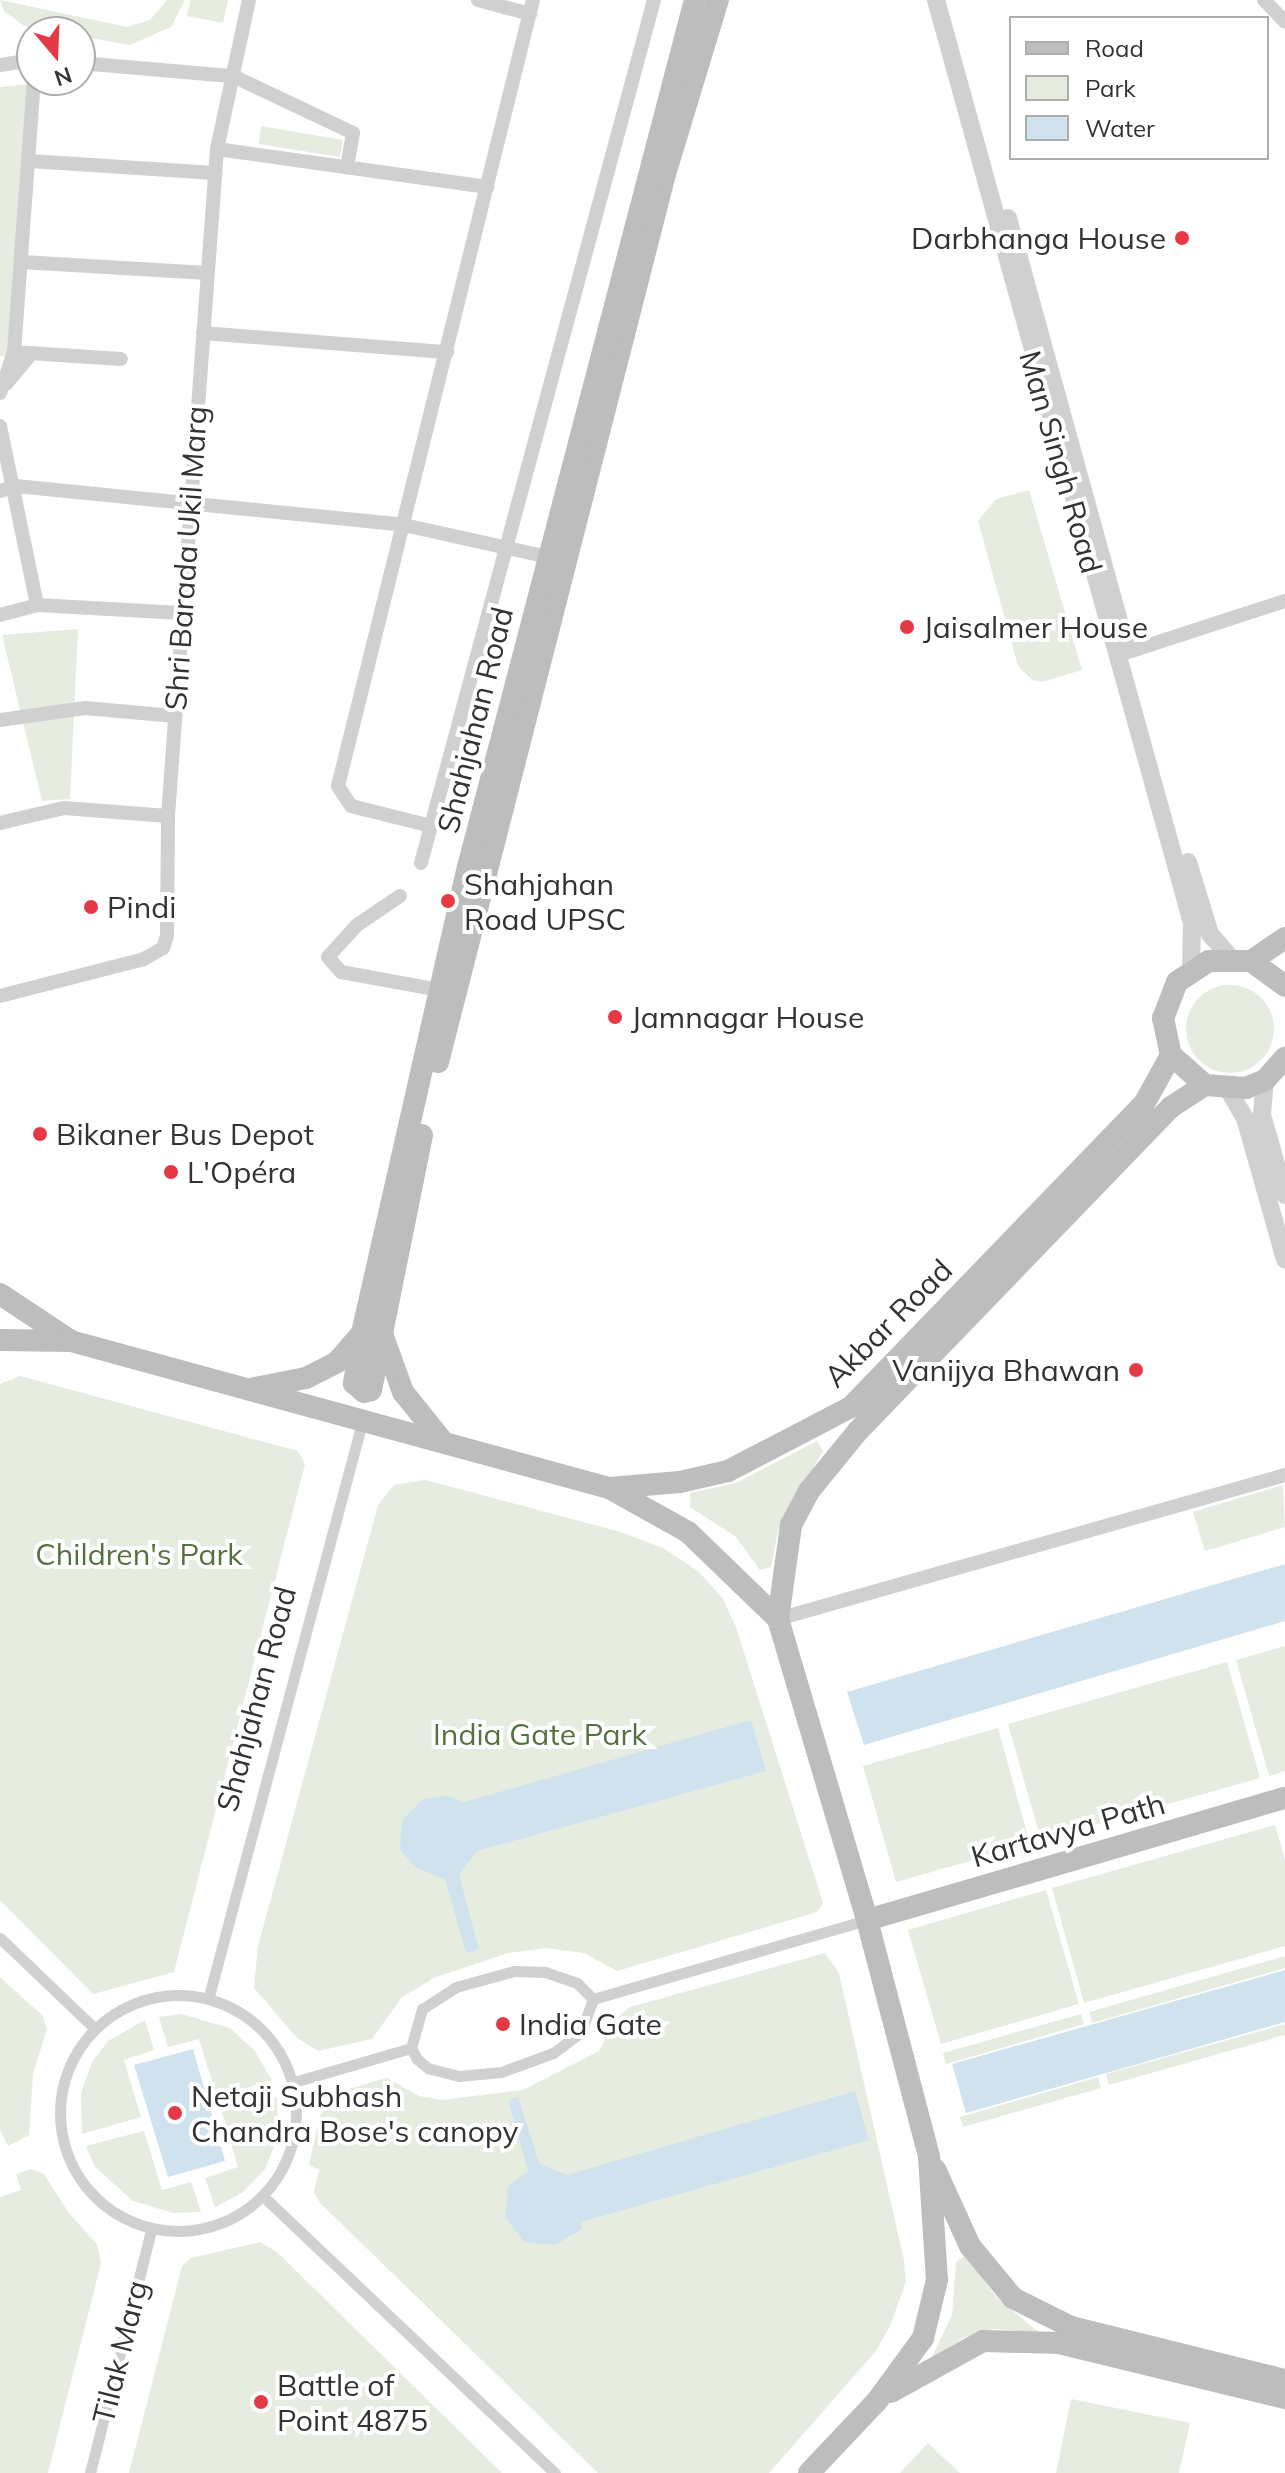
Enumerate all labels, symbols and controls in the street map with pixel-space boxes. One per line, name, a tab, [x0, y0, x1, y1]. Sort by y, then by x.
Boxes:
north arrow	[16, 16, 96, 96]
legend	[1009, 16, 1269, 160]
text: Road	[1085, 33, 1144, 63]
text: N	[51, 61, 76, 93]
text: Park	[1085, 73, 1136, 103]
text: Water	[1085, 113, 1155, 143]
place label: Darbhanga House	[911, 220, 1166, 256]
marker: Darbhanga House	[1173, 229, 1191, 247]
street label: Man Singh Road	[1012, 347, 1110, 577]
street label: Shri Barada Ukil Marg	[157, 405, 215, 711]
street label: Shahjahan Road	[430, 603, 520, 837]
place label: Jaisalmer House	[923, 609, 1148, 645]
marker: Jaisalmer House	[898, 618, 916, 636]
place label: Shahjahan Road UPSC	[464, 866, 626, 936]
place label: Pindi	[107, 889, 176, 925]
marker: Shahjahan Road UPSC	[439, 892, 457, 910]
marker: Pindi	[82, 898, 100, 916]
place label: Jamnagar House	[631, 999, 864, 1035]
marker: Jamnagar House	[606, 1008, 624, 1026]
place label: Bikaner Bus Depot	[56, 1116, 314, 1152]
marker: Bikaner Bus Depot	[31, 1125, 49, 1143]
place label: L'Opéra	[187, 1154, 296, 1190]
marker: L'Opéra	[162, 1163, 180, 1181]
street label: Akbar Road	[817, 1252, 959, 1394]
place label: Vanijya Bhawan	[892, 1352, 1120, 1388]
marker: Vanijya Bhawan	[1127, 1361, 1145, 1379]
park label: Children's Park	[35, 1536, 243, 1572]
street label: Shahjahan Road	[209, 1583, 303, 1815]
park label: India Gate Park	[433, 1716, 647, 1752]
street label: Kartavya Path	[967, 1785, 1169, 1875]
place label: India Gate	[519, 2006, 662, 2042]
marker: India Gate	[494, 2015, 512, 2033]
place label: Netaji Subhash Chandra Bose's canopy	[191, 2078, 518, 2148]
marker: Netaji Subhash Chandra Bose's canopy	[166, 2104, 184, 2122]
street label: Tilak Marg	[85, 2277, 155, 2427]
place label: Battle of Point 4875	[277, 2367, 428, 2438]
marker: Battle of Point 4875	[252, 2393, 270, 2411]

